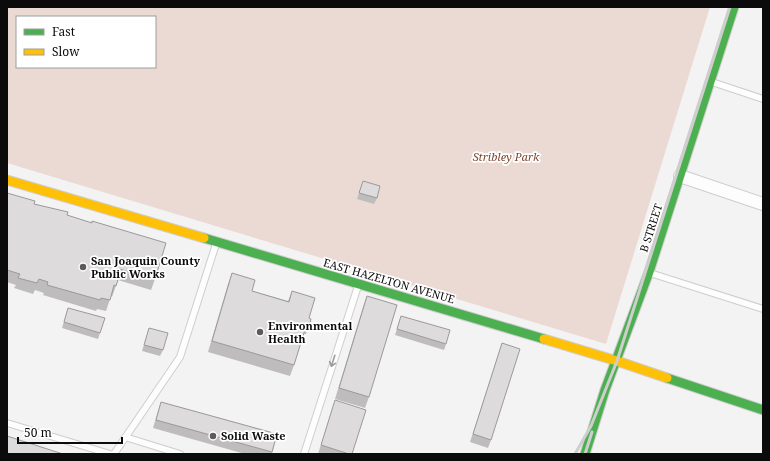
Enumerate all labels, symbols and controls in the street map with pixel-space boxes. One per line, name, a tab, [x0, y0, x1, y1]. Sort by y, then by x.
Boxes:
legend	[16, 16, 156, 68]
text: Fast	[52, 23, 75, 40]
text: Slow	[52, 43, 80, 60]
park label: Stribley Park	[473, 149, 540, 164]
street label: B STREET	[636, 201, 665, 254]
place label: San Joaquin County Public Works	[91, 253, 201, 281]
street label: EAST HAZELTON AVENUE	[322, 255, 457, 307]
marker: San Joaquin County Public Works	[78, 262, 88, 272]
place label: Environmental Health	[268, 318, 352, 346]
marker: Environmental Health	[255, 327, 265, 337]
one-way arrow	[329, 354, 336, 367]
scale bar	[18, 419, 122, 445]
text: 50 m	[24, 424, 52, 441]
place label: Solid Waste	[221, 428, 286, 443]
marker: Solid Waste	[208, 431, 218, 441]

